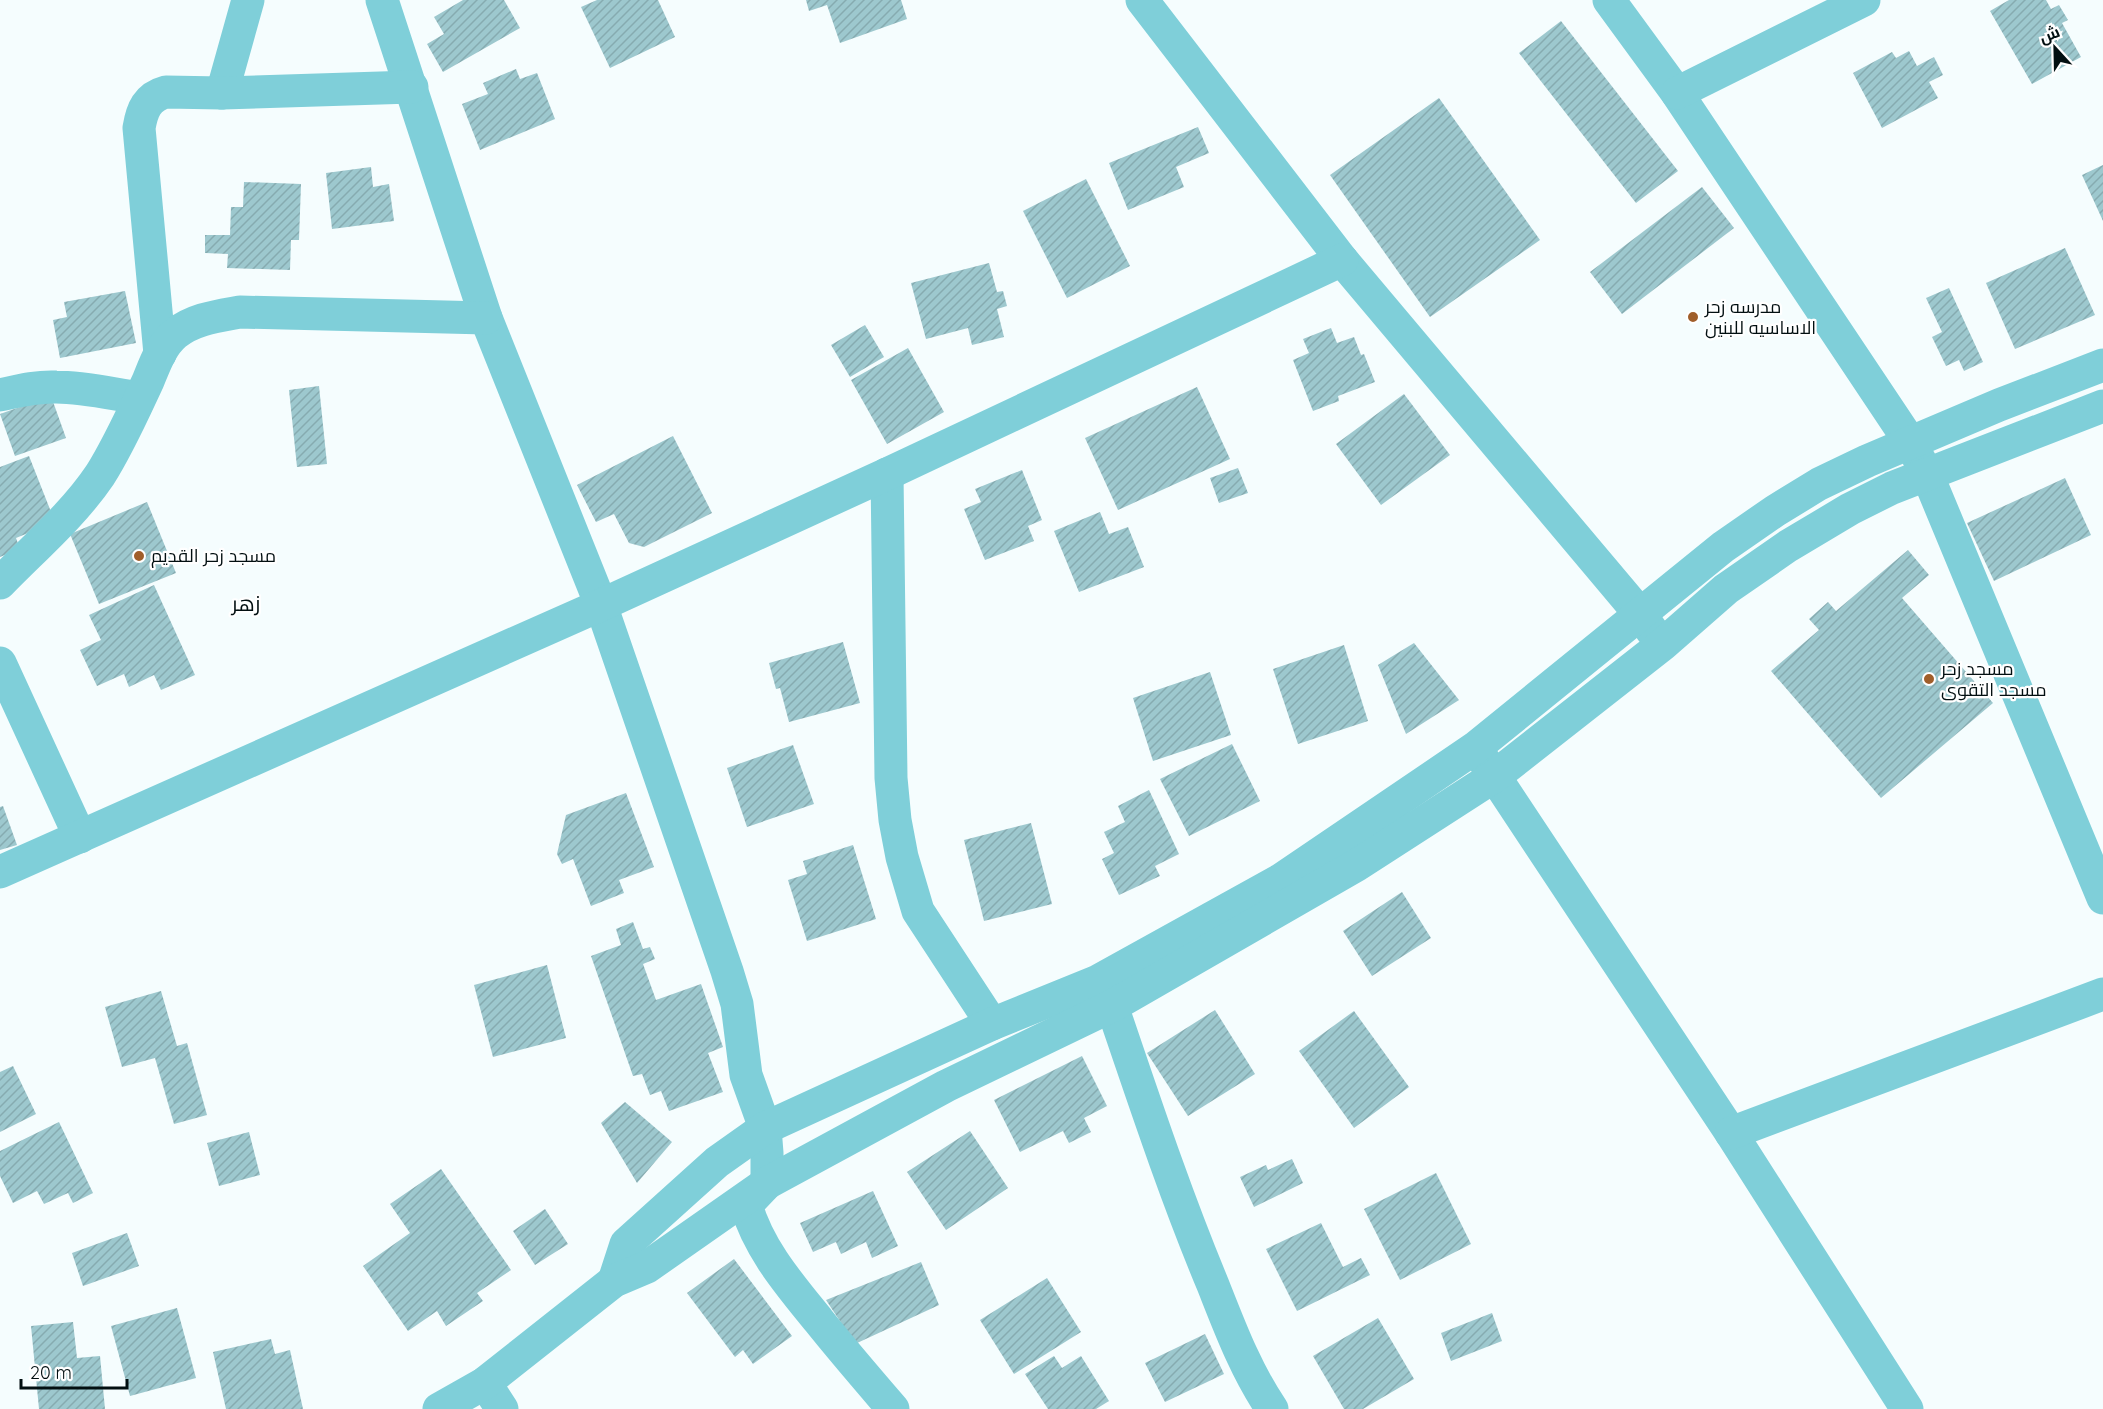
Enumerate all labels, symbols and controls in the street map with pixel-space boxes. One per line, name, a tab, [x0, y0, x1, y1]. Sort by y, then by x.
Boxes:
north arrow	[2025, 18, 2085, 78]
text: ش	[2036, 21, 2063, 47]
place label: مدرسه زحر الاساسيه للبنين	[1704, 295, 1816, 339]
marker: مدرسه زحر الاساسيه للبنين	[1686, 310, 1700, 324]
place label: مسجد زحر القديم	[151, 544, 276, 568]
marker: مسجد زحر القديم	[132, 549, 146, 563]
district label: زهر	[231, 590, 260, 616]
place label: مسجد زحر مسجد التقوى	[1940, 657, 2047, 701]
marker: مسجد زحر مسجد التقوى	[1922, 672, 1936, 686]
scale bar	[21, 1352, 128, 1390]
text: 20 m	[30, 1361, 72, 1384]

